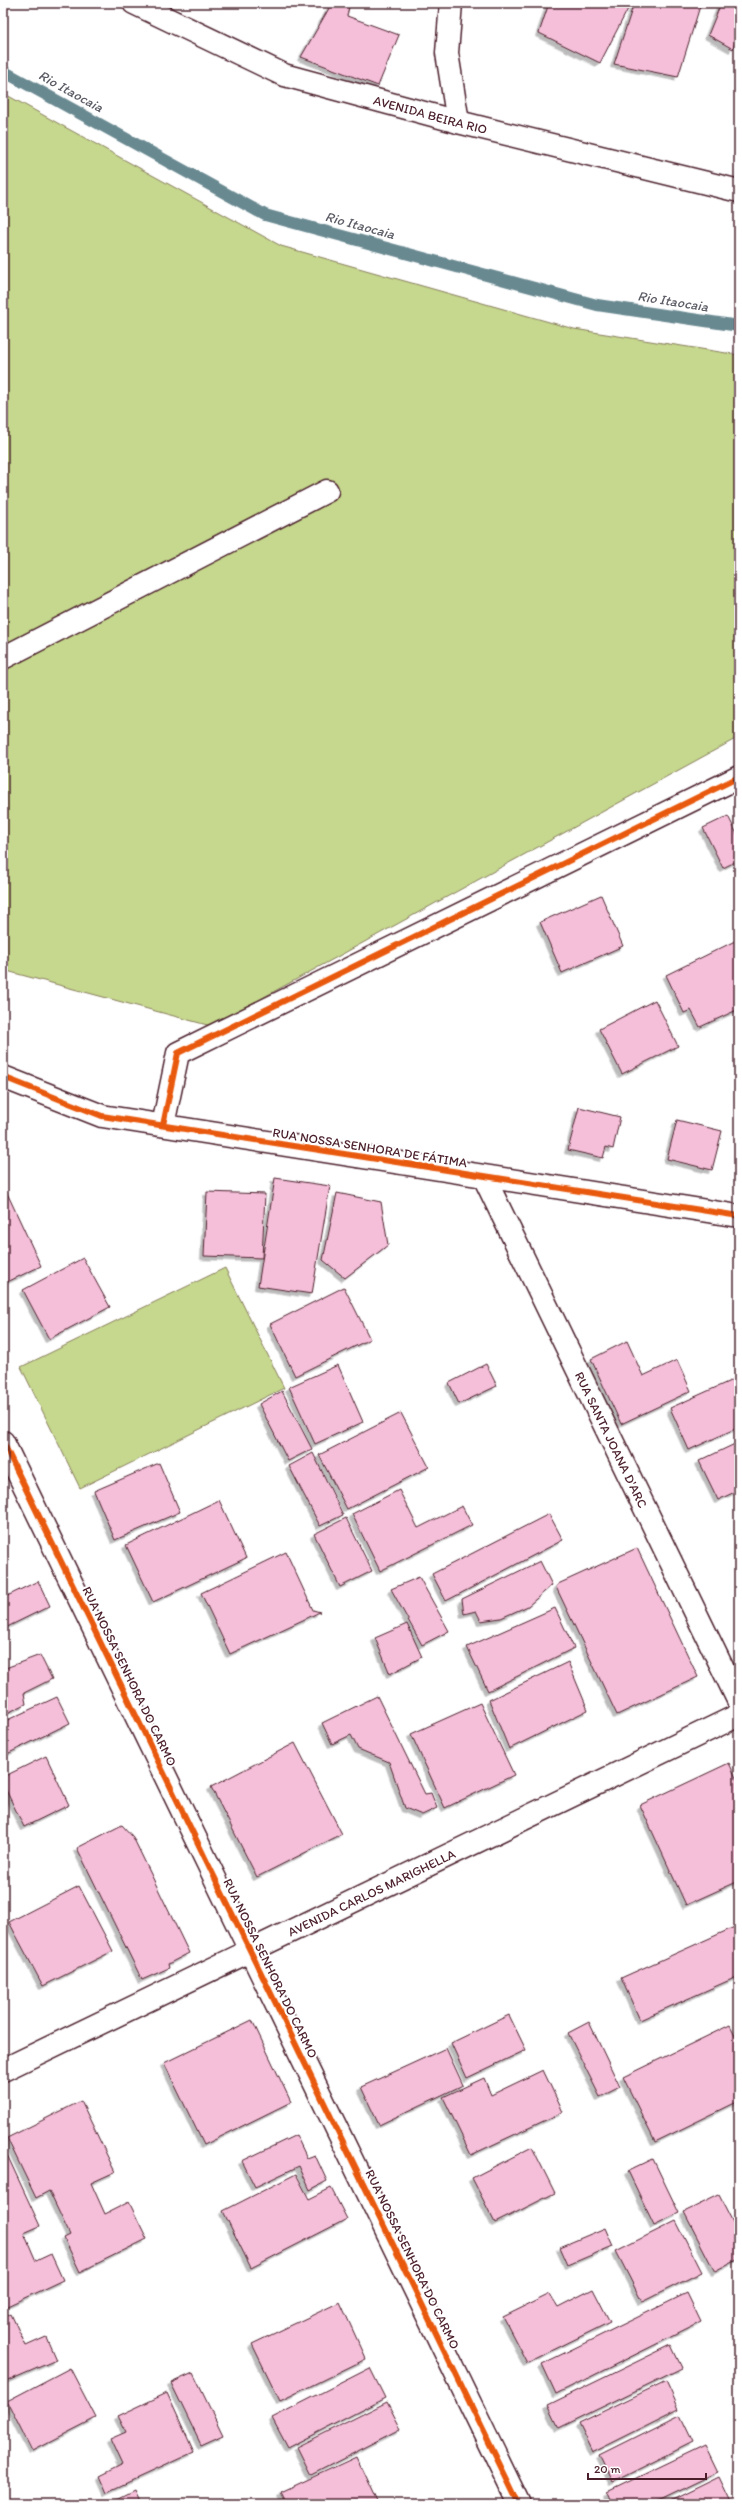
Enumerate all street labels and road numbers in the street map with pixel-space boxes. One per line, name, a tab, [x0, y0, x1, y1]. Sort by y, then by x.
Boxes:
street label: AVENIDA BEIRA RIO	[372, 93, 489, 137]
street label: RUA NOSSA SENHORA DE FÁTIMA	[272, 1125, 469, 1170]
street label: RUA SANTA JOANA D'ARC	[572, 1369, 651, 1510]
street label: RUA NOSSA SENHORA DO CARMO	[79, 1584, 180, 1768]
street label: AVENIDA CARLOS MARIGHELLA	[285, 1846, 458, 1940]
street label: RUA NOSSA SENHORA DO CARMO	[220, 1876, 321, 2060]
street label: RUA NOSSA SENHORA DO CARMO	[362, 2167, 463, 2351]

